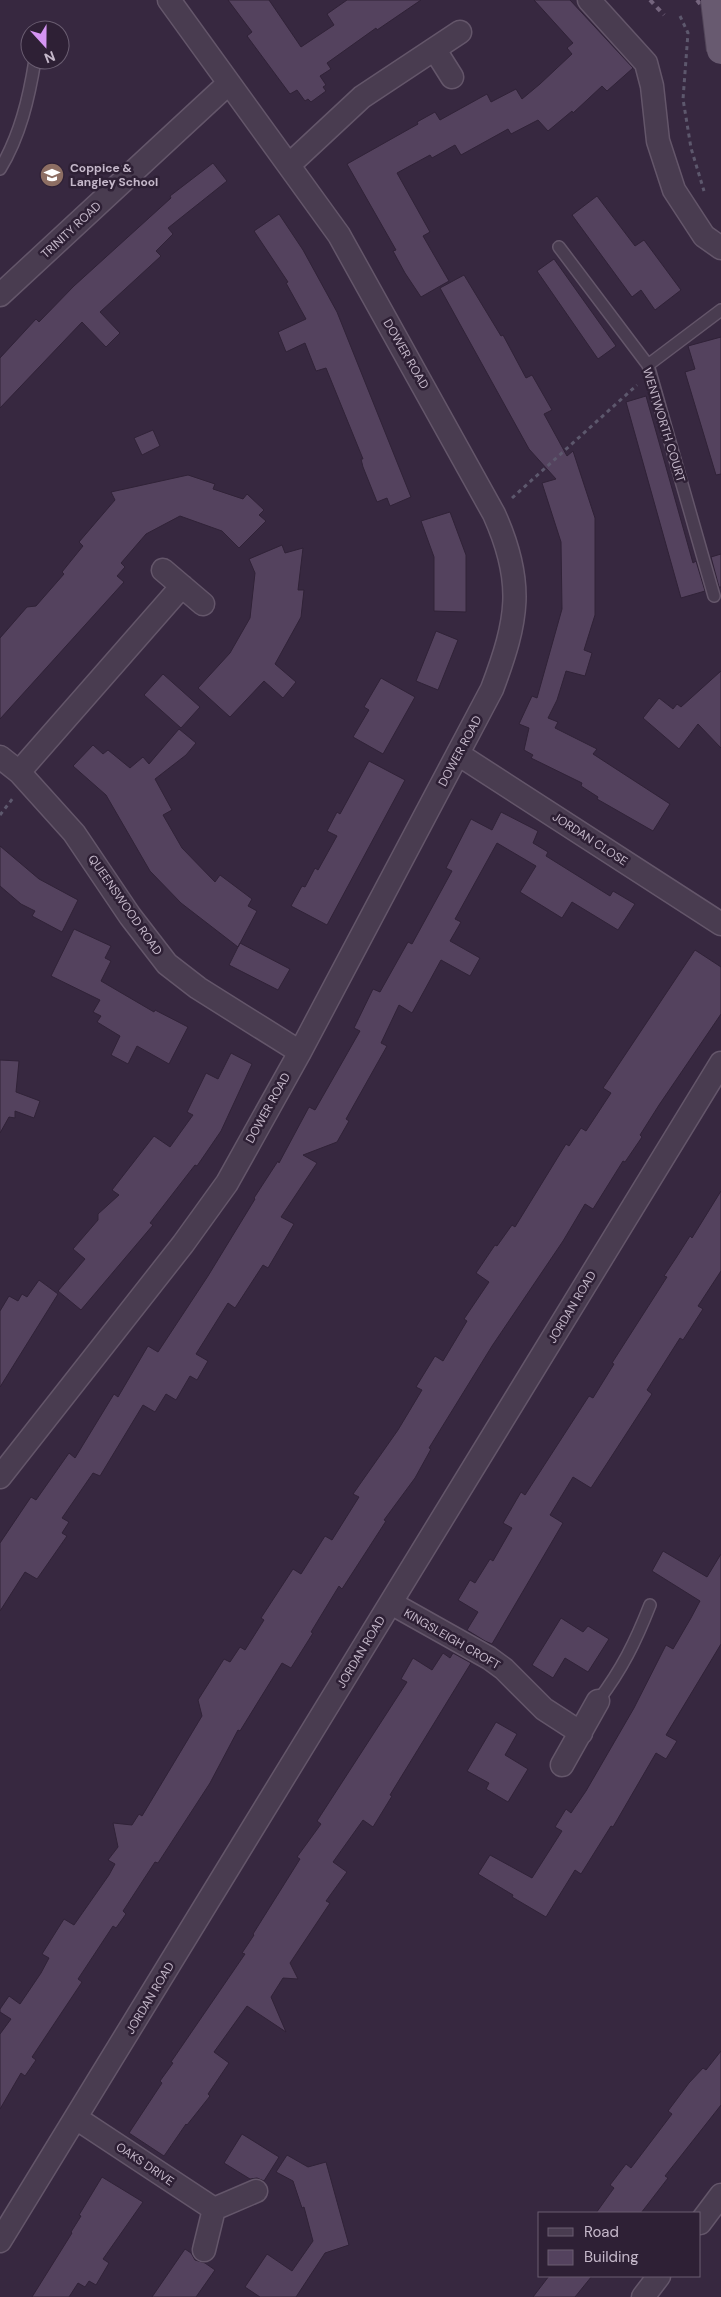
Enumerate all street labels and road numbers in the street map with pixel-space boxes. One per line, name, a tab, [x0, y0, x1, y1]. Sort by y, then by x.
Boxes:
street label: TRINITY ROAD	[37, 198, 105, 262]
street label: DOWER ROAD	[380, 316, 432, 392]
street label: WENTWORTH COURT	[639, 366, 689, 484]
street label: DOWER ROAD	[435, 713, 485, 789]
street label: JORDAN CLOSE	[549, 809, 631, 869]
street label: QUEENSWOOD ROAD	[84, 852, 166, 958]
street label: DOWER ROAD	[242, 1070, 294, 1146]
street label: JORDAN ROAD	[544, 1268, 600, 1346]
street label: KINGSLEIGH CROFT	[401, 1605, 503, 1673]
street label: JORDAN ROAD	[333, 1613, 389, 1691]
street label: JORDAN ROAD	[122, 1959, 178, 2037]
street label: OAKS DRIVE	[113, 2139, 177, 2189]

